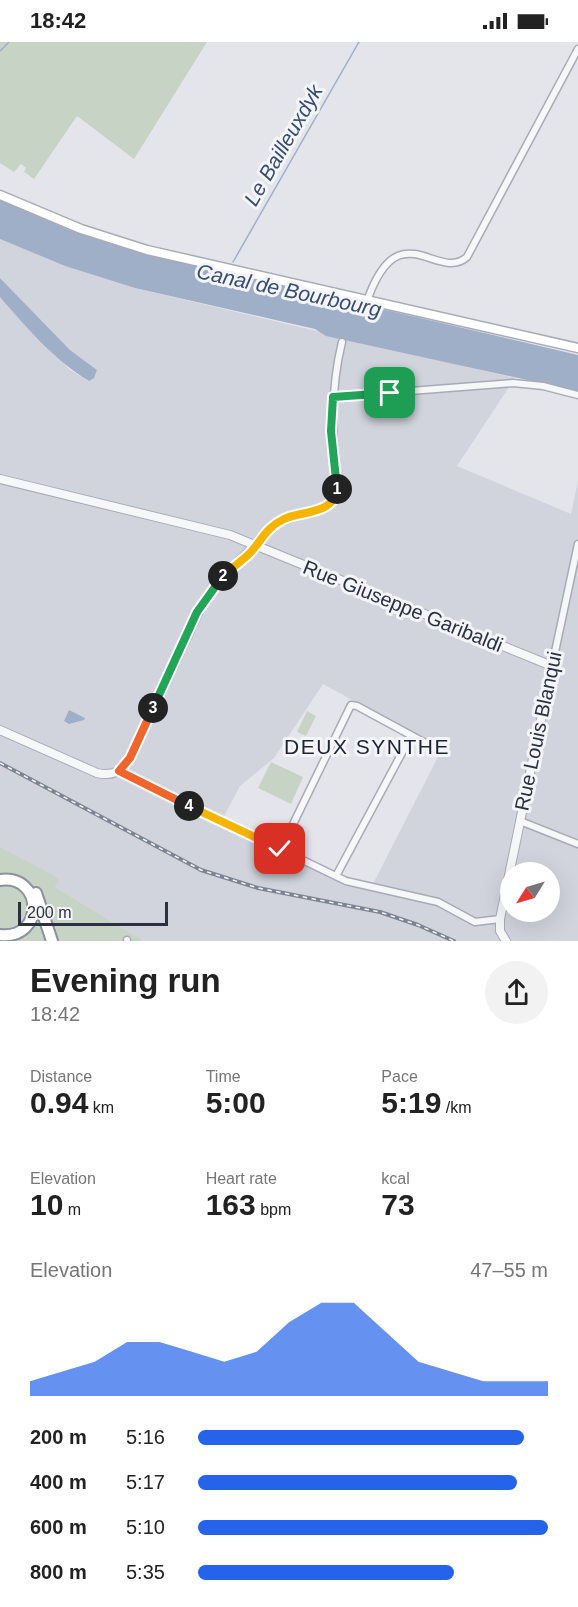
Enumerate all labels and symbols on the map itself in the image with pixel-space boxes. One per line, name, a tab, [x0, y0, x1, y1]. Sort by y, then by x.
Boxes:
water label: Le Bailleuxdyk	[239, 79, 328, 209]
water label: Canal de Bourbourg	[195, 259, 384, 321]
pin	[364, 367, 415, 418]
pin: 1	[322, 474, 352, 504]
street label: Rue Giuseppe Garibaldi	[300, 556, 506, 656]
pin: 2	[208, 561, 238, 591]
street label: Rue Louis Blanqui	[510, 649, 566, 813]
pin: 3	[138, 693, 168, 723]
district label: DEUX SYNTHE	[284, 735, 450, 758]
pin: 4	[174, 791, 204, 821]
pin	[254, 823, 305, 874]
north arrow	[500, 862, 560, 922]
scale bar	[18, 899, 168, 926]

